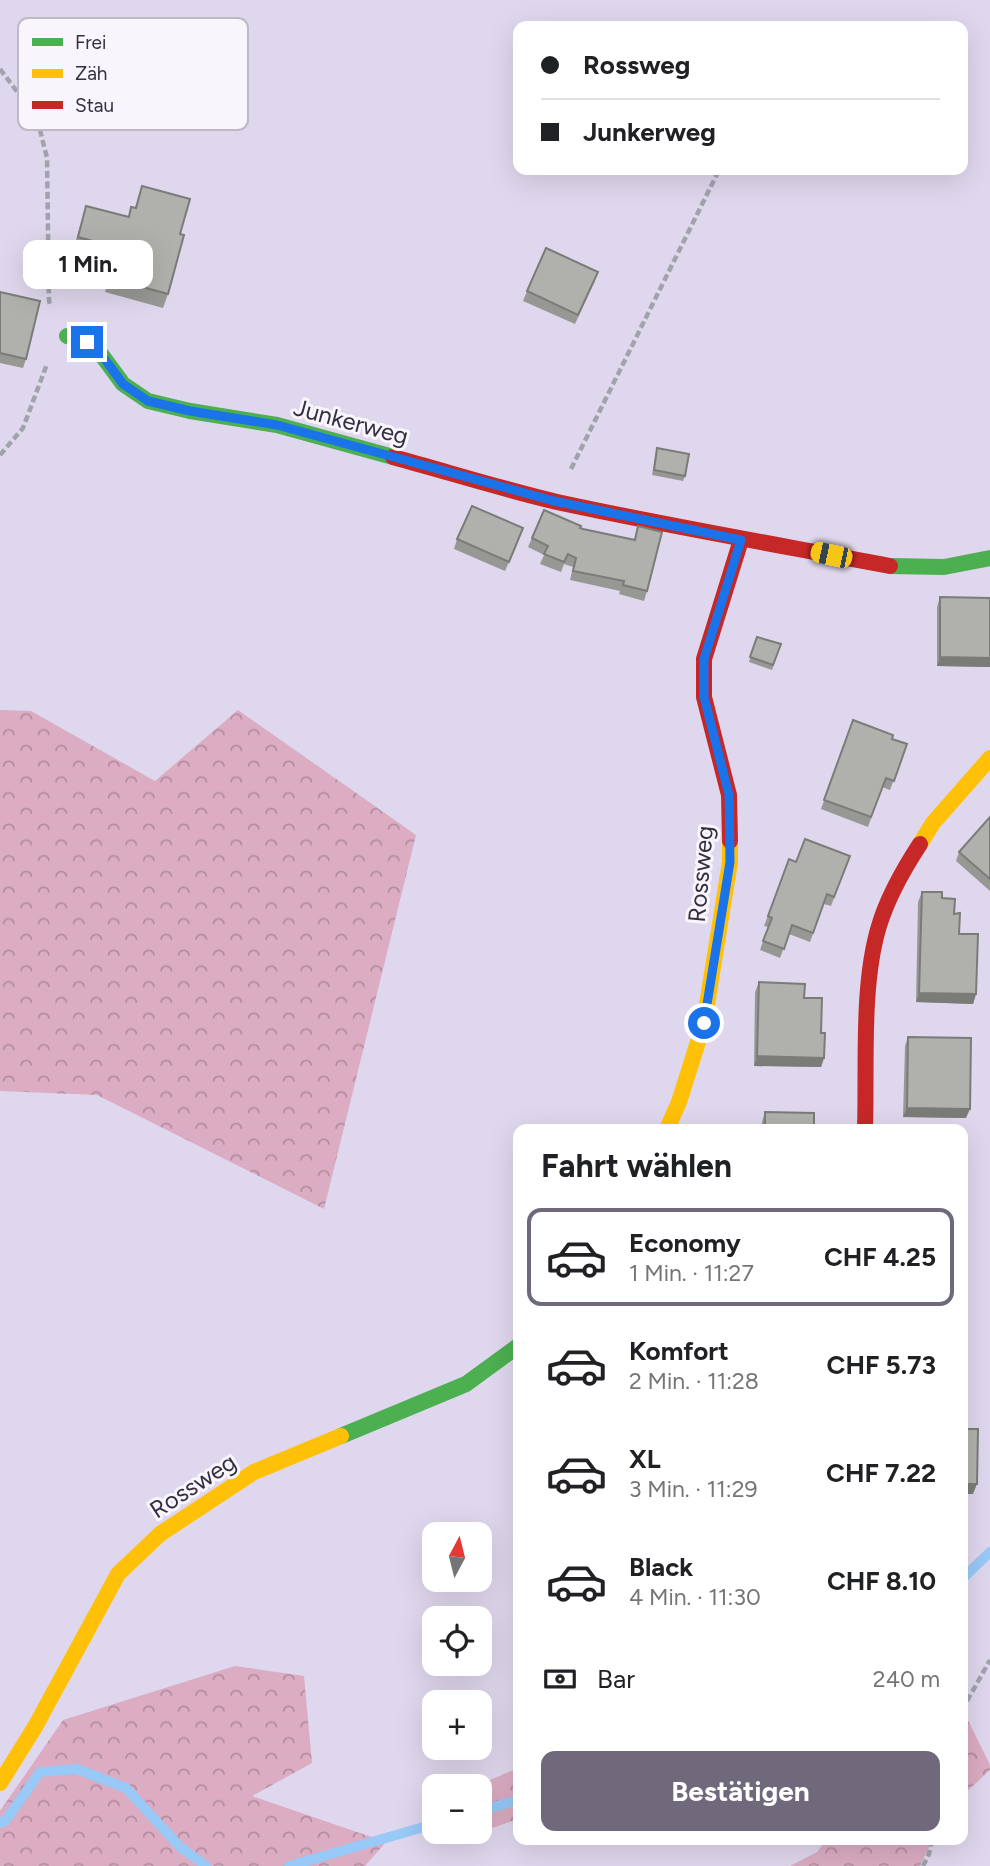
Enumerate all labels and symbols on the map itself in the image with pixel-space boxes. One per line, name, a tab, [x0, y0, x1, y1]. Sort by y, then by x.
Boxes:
legend	[18, 18, 248, 130]
text: Frei	[75, 31, 106, 54]
text: Zäh	[75, 62, 107, 85]
text: Stau	[75, 94, 114, 117]
callout: 1 Min.	[22, 240, 152, 290]
route end	[71, 326, 103, 358]
street label: Junkerweg	[291, 392, 412, 451]
car	[809, 540, 854, 570]
street label: Rossweg	[682, 824, 719, 924]
route start	[688, 1007, 720, 1039]
street label: Rossweg	[144, 1447, 241, 1524]
north arrow	[422, 1522, 492, 1592]

